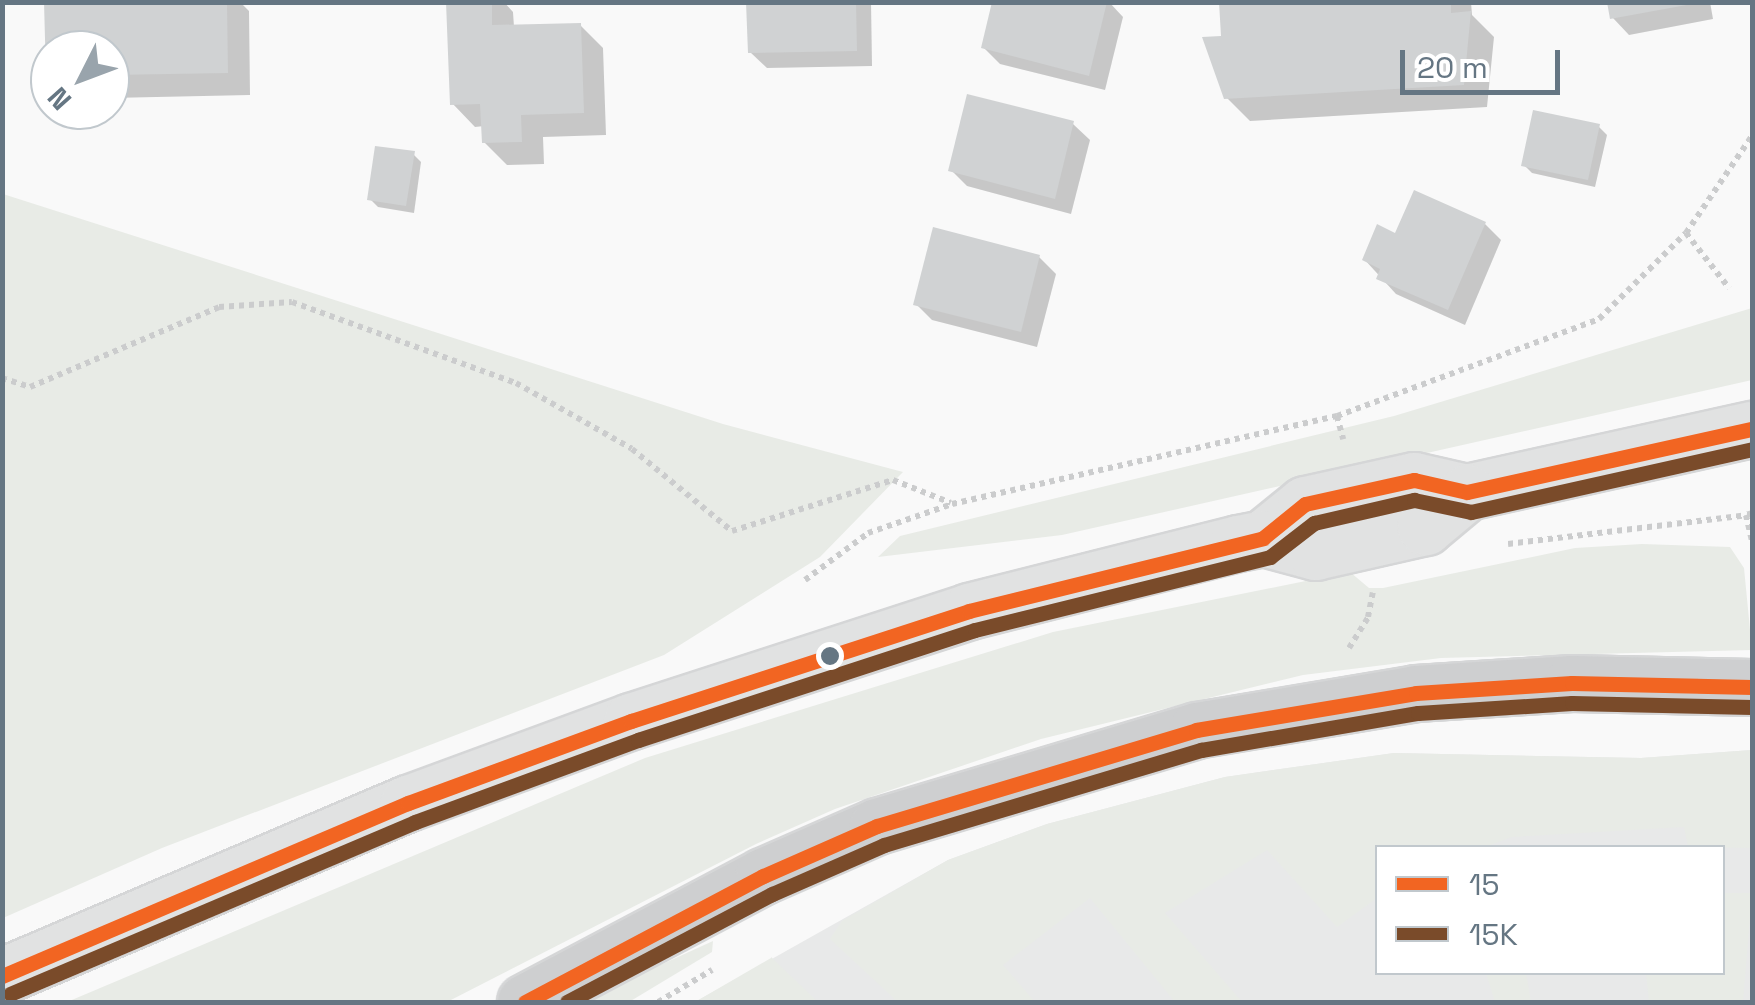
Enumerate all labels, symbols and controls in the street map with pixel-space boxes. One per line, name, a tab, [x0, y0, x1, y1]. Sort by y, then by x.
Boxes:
north arrow	[30, 30, 130, 130]
scale bar	[1405, 30, 1565, 92]
text: 20 m	[1417, 48, 1488, 87]
text: N	[40, 80, 79, 118]
unlabelled marker	[820, 646, 840, 666]
legend	[1375, 845, 1725, 975]
text: 15	[1469, 865, 1500, 904]
text: 15K	[1469, 915, 1518, 954]

